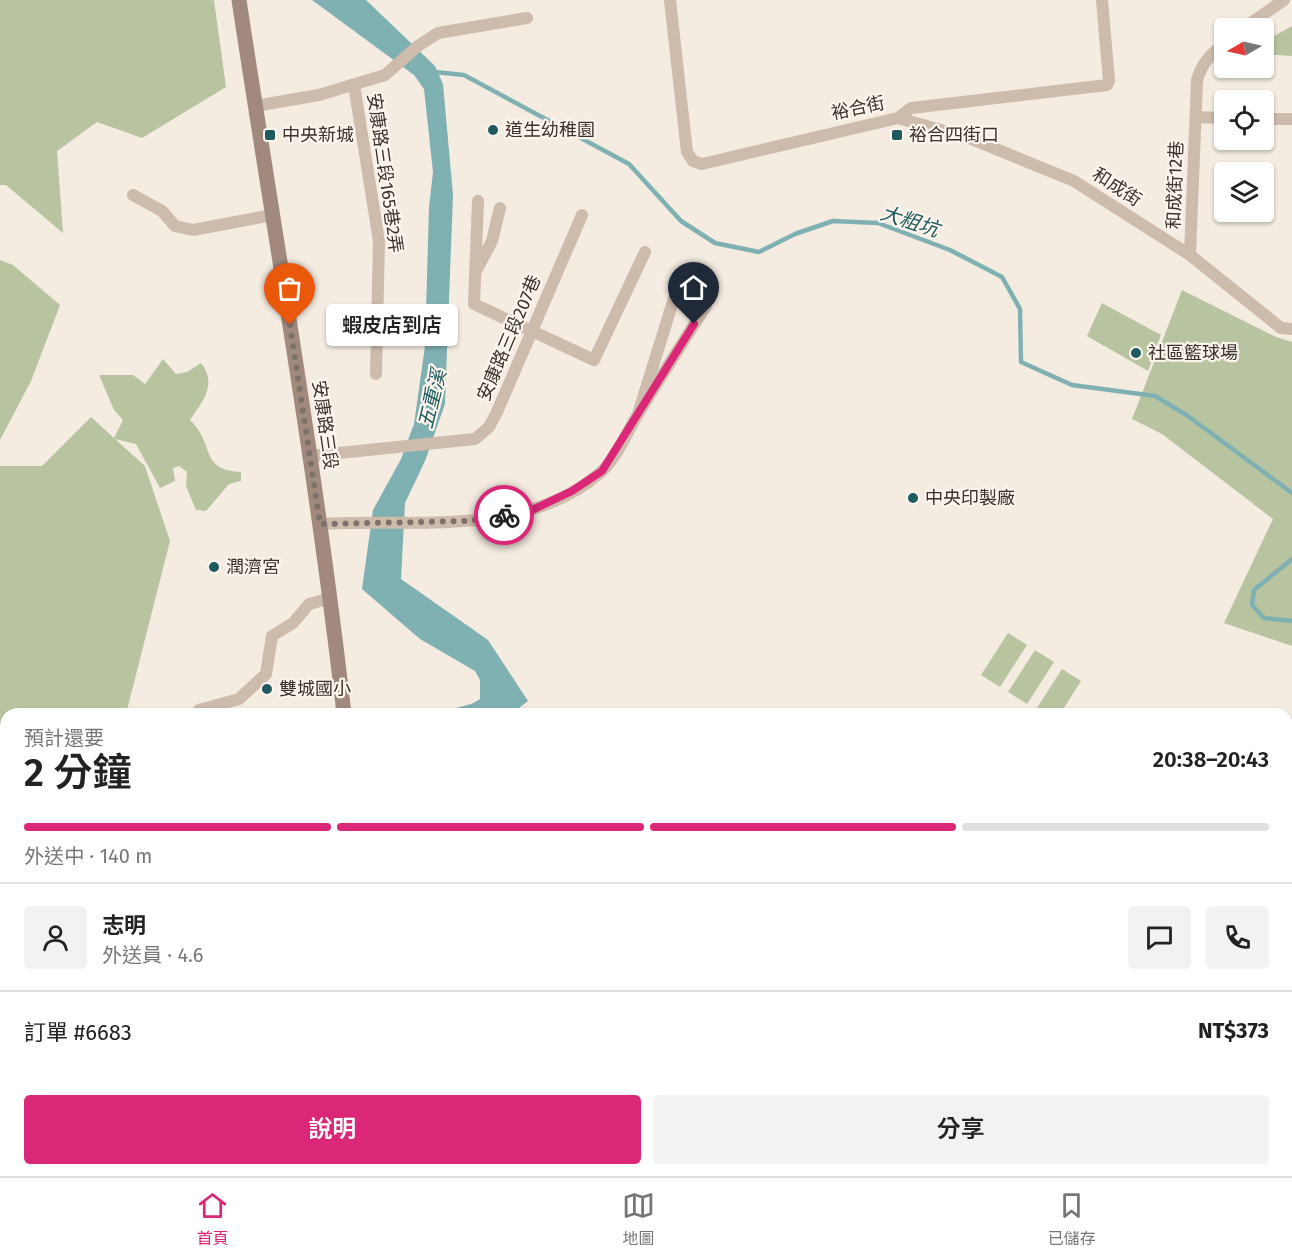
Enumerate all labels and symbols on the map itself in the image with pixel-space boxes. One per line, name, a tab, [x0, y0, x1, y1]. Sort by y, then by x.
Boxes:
north arrow	[1214, 18, 1274, 78]
street label: 安康路三段165巷2弄	[363, 92, 407, 254]
street label: 裕合街	[829, 92, 887, 124]
place label: 道生幼稚園	[505, 119, 595, 141]
marker: 道生幼稚園	[486, 123, 500, 137]
place label: 中央新城	[282, 124, 354, 146]
place label: 裕合四街口	[909, 124, 999, 146]
marker: 中央新城	[263, 128, 277, 142]
marker: 裕合四街口	[890, 128, 904, 142]
street label: 和成街12巷	[1162, 140, 1188, 230]
street label: 和成街	[1088, 163, 1146, 211]
water label: 大粗坑	[878, 200, 945, 243]
pin	[668, 262, 719, 324]
pin	[264, 263, 315, 325]
street label: 安康路三段207巷	[473, 272, 545, 404]
callout: 蝦皮店到店	[326, 304, 458, 346]
place label: 社區籃球場	[1148, 342, 1238, 364]
marker: 社區籃球場	[1129, 346, 1143, 360]
water label: 五重溪	[413, 364, 452, 431]
street label: 安康路三段	[308, 379, 342, 471]
courier	[474, 485, 534, 545]
place label: 中央印製廠	[925, 487, 1015, 509]
marker: 中央印製廠	[906, 491, 920, 505]
place label: 潤濟宮	[226, 556, 280, 578]
marker: 潤濟宮	[207, 560, 221, 574]
place label: 雙城國小	[279, 678, 351, 700]
marker: 雙城國小	[260, 682, 274, 696]

